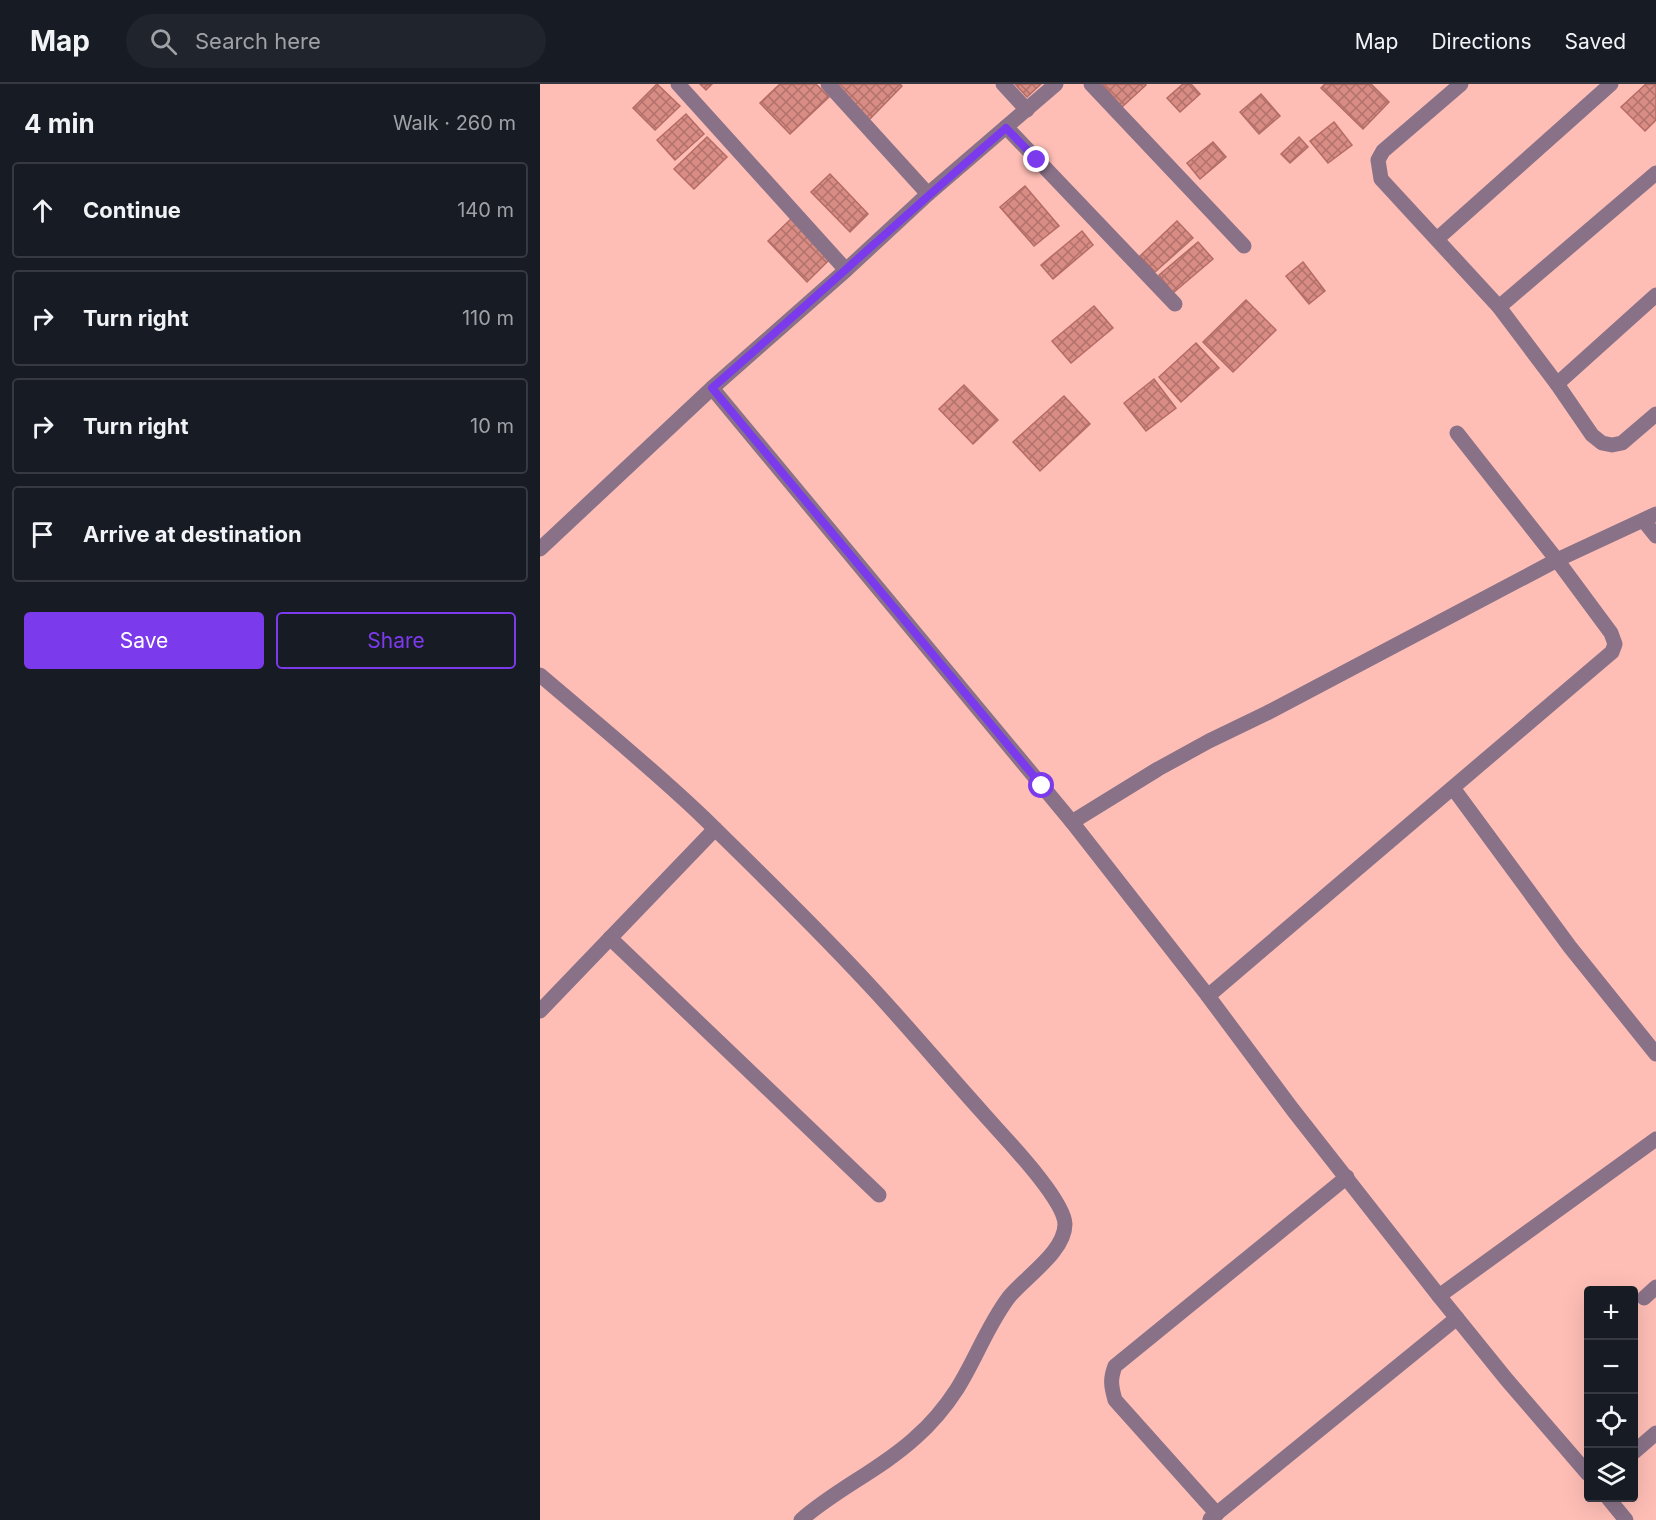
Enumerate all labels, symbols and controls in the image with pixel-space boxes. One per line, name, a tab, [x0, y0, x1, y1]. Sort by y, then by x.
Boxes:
search box	[126, 14, 546, 68]
text: Map	[30, 24, 90, 58]
icon: search	[147, 25, 180, 58]
text: Search here	[195, 28, 321, 54]
text: Map	[1355, 29, 1398, 54]
text: Directions	[1431, 29, 1532, 54]
text: Saved	[1565, 29, 1626, 54]
text: 4 min	[24, 108, 95, 139]
text: Walk · 260 m	[393, 111, 516, 135]
route end	[1023, 146, 1049, 172]
icon: ahead	[26, 194, 59, 227]
text: Continue	[83, 197, 181, 223]
text: 140 m	[457, 198, 514, 222]
icon: right	[26, 302, 59, 335]
text: Turn right	[83, 305, 189, 331]
text: 110 m	[462, 306, 514, 330]
icon: right	[26, 410, 59, 443]
text: Turn right	[83, 413, 189, 439]
text: 10 m	[470, 414, 514, 438]
icon: arrive	[26, 518, 59, 551]
text: Arrive at destination	[83, 521, 302, 547]
button: Save	[24, 612, 264, 669]
button: Share	[276, 612, 516, 669]
route start	[1028, 772, 1054, 798]
map controls	[1584, 1286, 1638, 1502]
button: +	[1584, 1286, 1638, 1340]
button: −	[1584, 1340, 1638, 1394]
button: locate	[1584, 1394, 1638, 1448]
button: layers	[1584, 1448, 1638, 1502]

